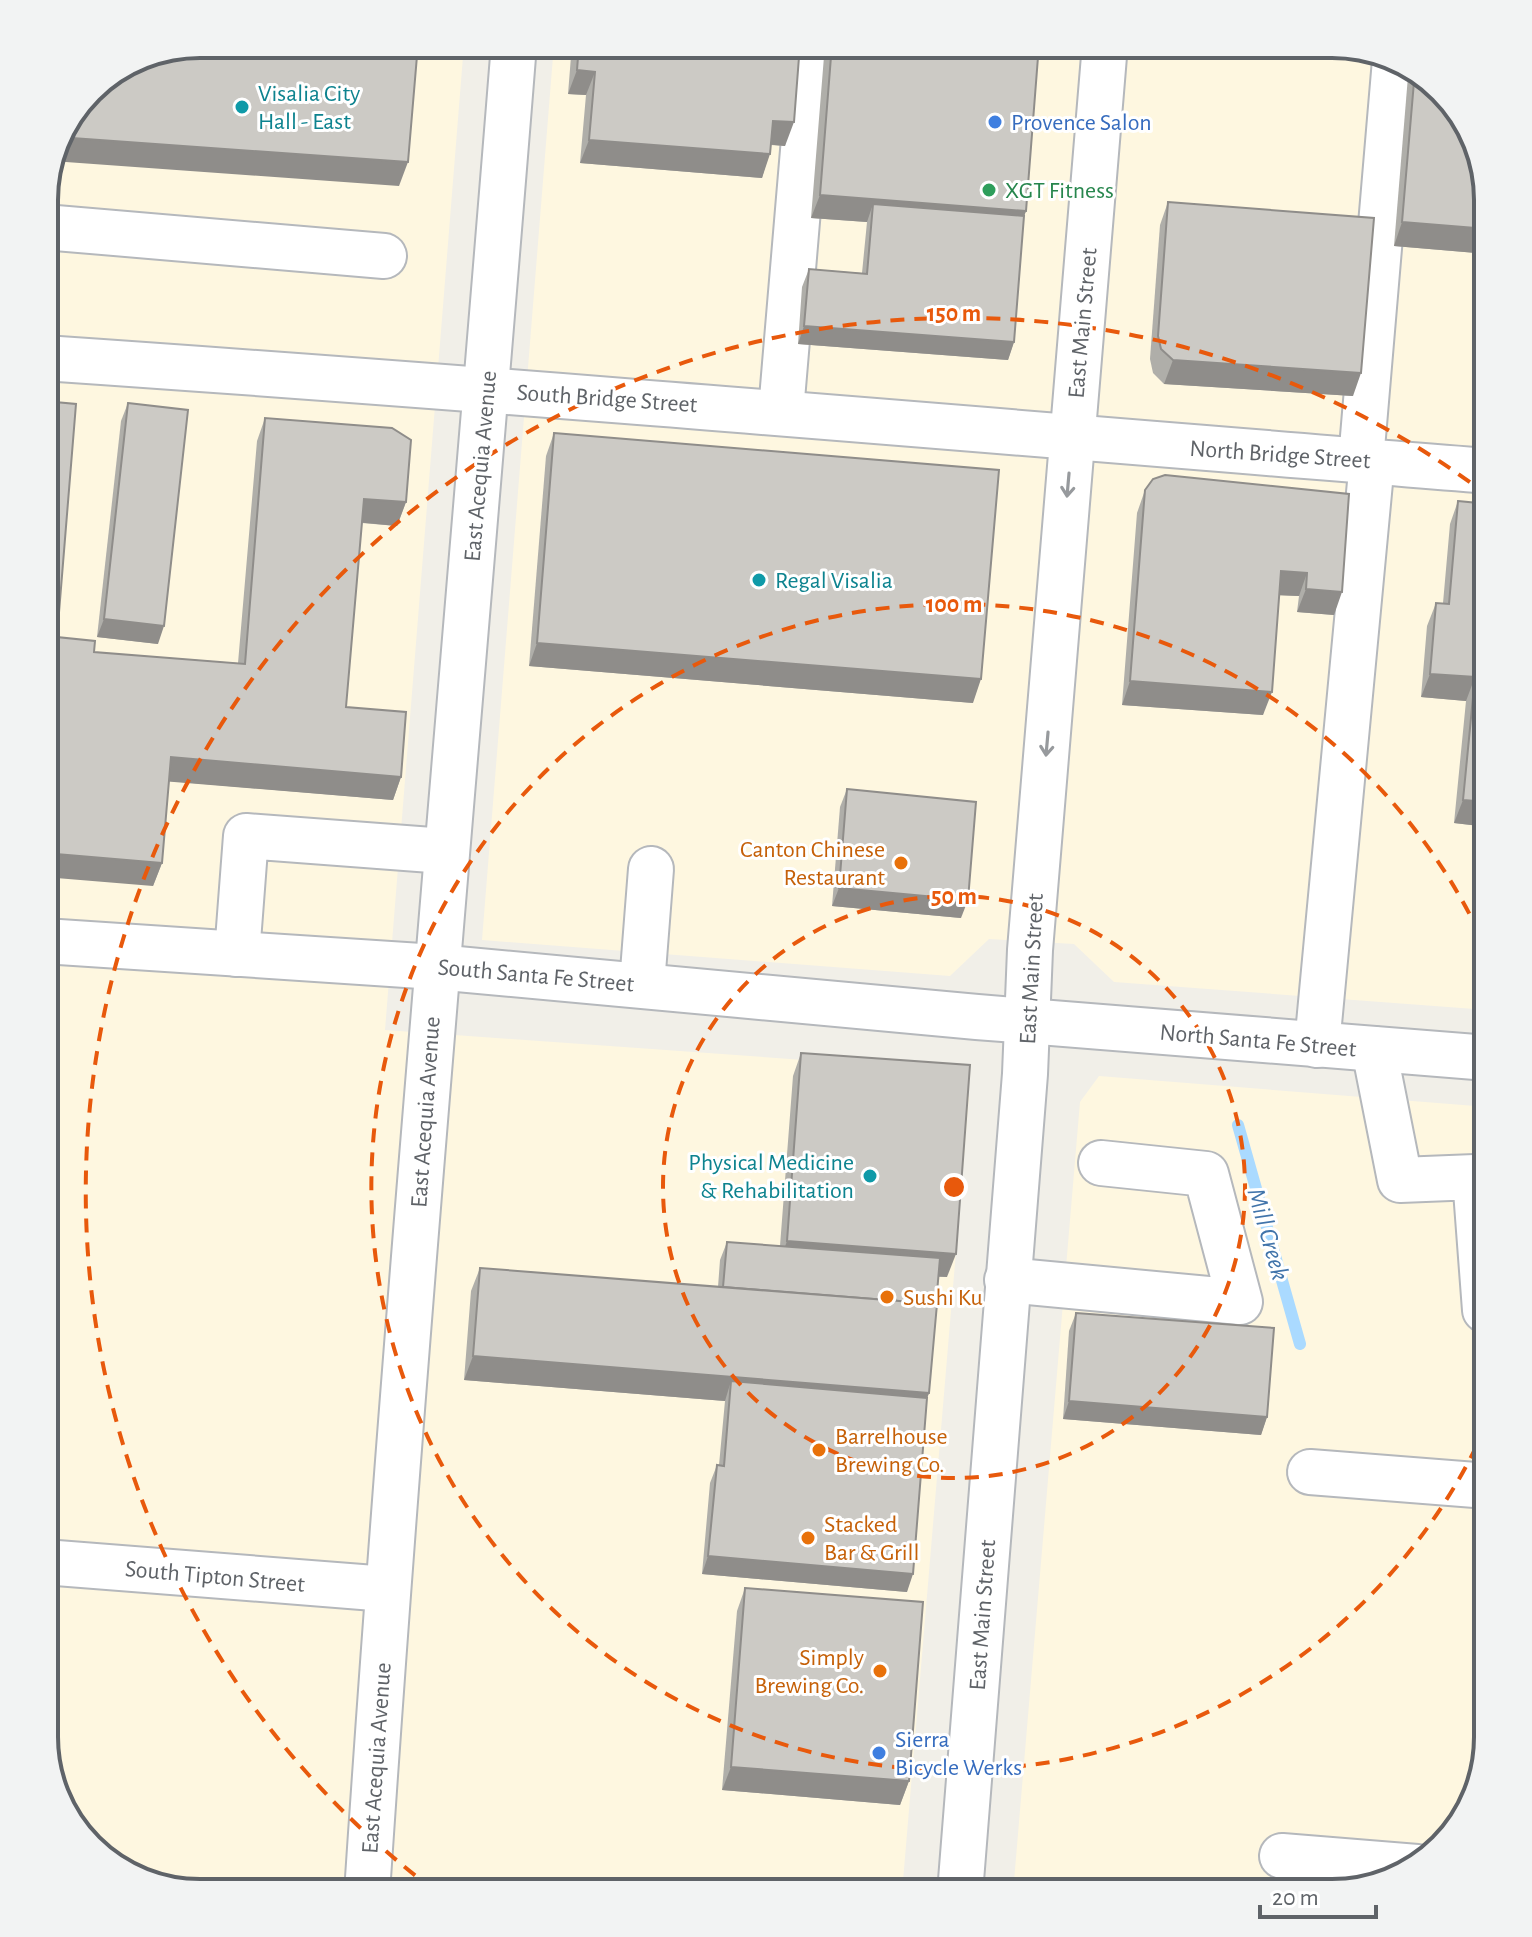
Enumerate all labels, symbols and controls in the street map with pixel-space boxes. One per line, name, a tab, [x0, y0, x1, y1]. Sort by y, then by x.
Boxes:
place label: Visalia City Hall - East	[258, 82, 360, 134]
marker: Visalia City Hall - East	[233, 98, 251, 116]
place label: Provence Salon	[1011, 111, 1152, 135]
marker: Provence Salon	[986, 113, 1004, 131]
place label: XGT Fitness	[1005, 179, 1114, 203]
marker: XGT Fitness	[980, 181, 998, 199]
street label: East Main Street	[1064, 246, 1102, 399]
text: 150 m	[927, 302, 981, 326]
street label: East Acequia Avenue	[461, 370, 501, 563]
street label: South Bridge Street	[516, 381, 698, 417]
street label: North Bridge Street	[1189, 437, 1371, 473]
one-way arrow	[1061, 471, 1076, 498]
place label: Regal Visalia	[775, 569, 893, 593]
marker: Regal Visalia	[750, 571, 768, 589]
text: 100 m	[926, 593, 982, 617]
one-way arrow	[1039, 730, 1054, 757]
place label: Canton Chinese Restaurant	[740, 838, 885, 890]
marker: Canton Chinese Restaurant	[892, 854, 910, 872]
text: 50 m	[931, 885, 977, 909]
street label: East Main Street	[1016, 893, 1048, 1045]
street label: South Santa Fe Street	[437, 955, 635, 997]
street label: East Acequia Avenue	[407, 1016, 445, 1209]
street label: North Santa Fe Street	[1159, 1020, 1357, 1062]
place label: Physical Medicine & Rehabilitation	[688, 1151, 854, 1203]
marker: Physical Medicine & Rehabilitation	[861, 1167, 879, 1185]
centre of rings	[940, 1173, 968, 1201]
water label: Mill Creek	[1243, 1185, 1294, 1283]
place label: Sushi Ku	[903, 1286, 983, 1310]
marker: Sushi Ku	[878, 1288, 896, 1306]
place label: Barrelhouse Brewing Co.	[835, 1425, 948, 1477]
marker: Barrelhouse Brewing Co.	[810, 1441, 828, 1459]
place label: Stacked Bar & Grill	[824, 1513, 919, 1565]
marker: Stacked Bar & Grill	[799, 1529, 817, 1547]
street label: East Main Street	[966, 1539, 1000, 1691]
street label: South Tipton Street	[124, 1557, 306, 1597]
place label: Simply Brewing Co.	[754, 1646, 864, 1698]
street label: East Acequia Avenue	[358, 1662, 396, 1855]
marker: Simply Brewing Co.	[871, 1662, 889, 1680]
place label: Sierra Bicycle Werks	[895, 1728, 1022, 1780]
marker: Sierra Bicycle Werks	[870, 1744, 888, 1762]
scale bar	[1260, 1869, 1376, 1919]
text: 20 m	[1272, 1886, 1319, 1910]

